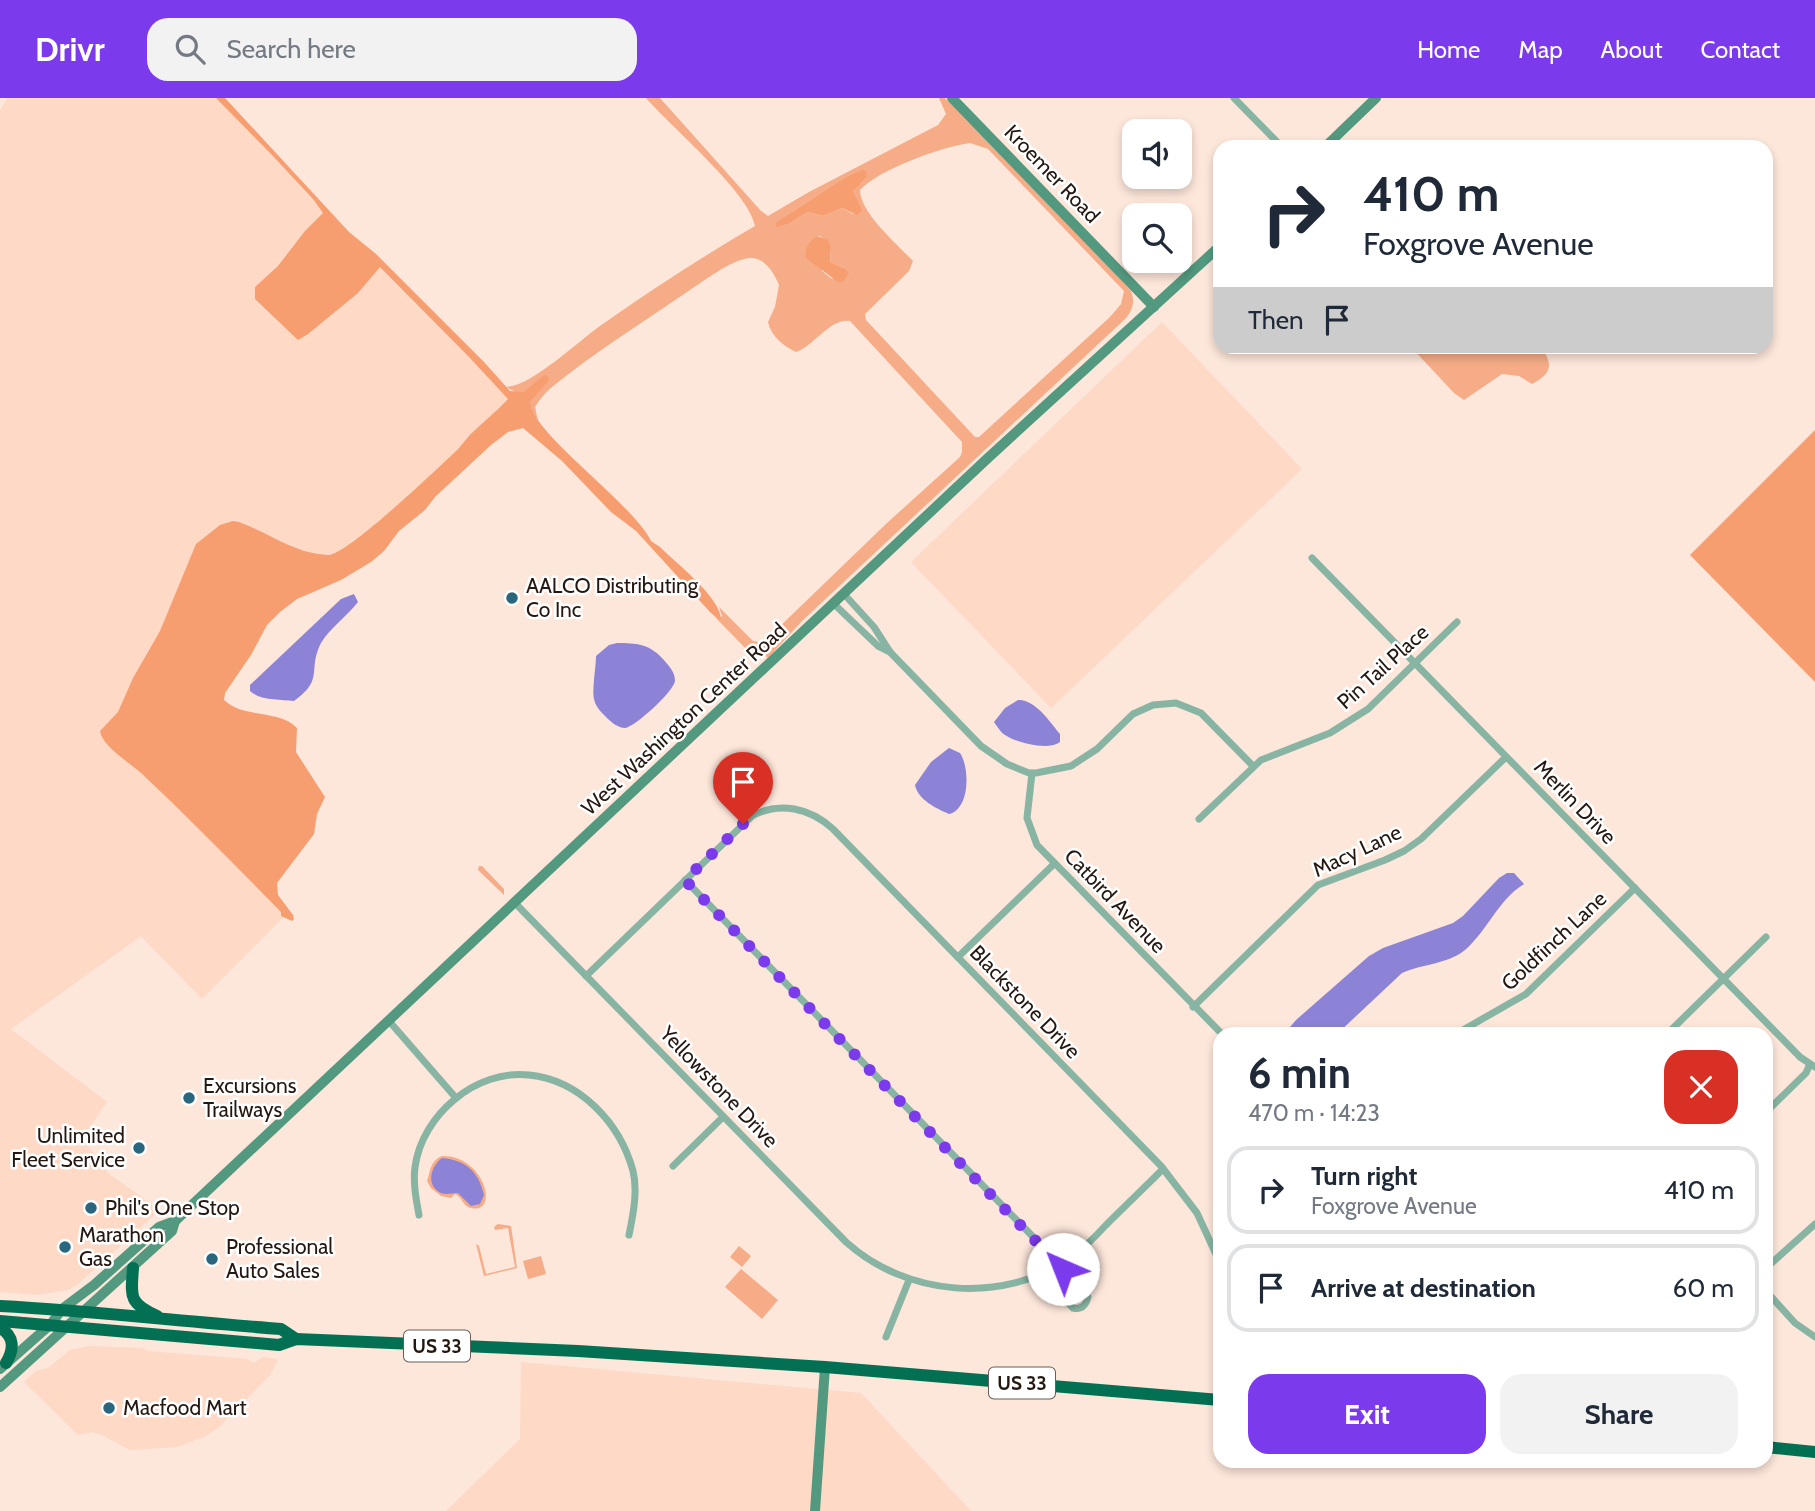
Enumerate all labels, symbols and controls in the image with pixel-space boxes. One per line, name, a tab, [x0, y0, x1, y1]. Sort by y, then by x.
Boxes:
search box	[147, 18, 637, 81]
text: Drivr	[35, 29, 105, 69]
icon: search	[171, 30, 209, 68]
text: Search here	[227, 33, 356, 65]
text: Home	[1417, 35, 1480, 64]
text: Map	[1518, 35, 1563, 64]
text: About	[1601, 35, 1663, 64]
text: Contact	[1701, 35, 1780, 64]
street label: Kroemer Road	[999, 119, 1105, 228]
map controls	[1122, 119, 1192, 273]
button: sound	[1122, 119, 1192, 189]
text: 410 m	[1363, 164, 1499, 223]
icon: right	[1248, 168, 1339, 259]
button: search	[1122, 203, 1192, 273]
text: Foxgrove Avenue	[1363, 224, 1594, 263]
icon: arrive	[1318, 301, 1356, 339]
text: Then	[1248, 304, 1304, 336]
place label: AALCO Distributing Co Inc	[526, 573, 699, 622]
marker: AALCO Distributing Co Inc	[504, 590, 520, 606]
street label: West Washington Center Road	[576, 617, 791, 820]
street label: Pin Tail Place	[1332, 619, 1434, 714]
pin	[713, 752, 773, 824]
street label: Merlin Drive	[1529, 754, 1622, 849]
icon: arrive	[724, 763, 762, 801]
street label: Macy Lane	[1308, 819, 1405, 882]
street label: Catbird Avenue	[1059, 843, 1172, 958]
street label: Goldfinch Lane	[1496, 886, 1611, 995]
street label: Blackstone Drive	[965, 940, 1086, 1064]
street label: Yellowstone Drive	[654, 1020, 784, 1153]
text: 6 min	[1248, 1047, 1351, 1099]
button: close	[1664, 1050, 1738, 1124]
place label: Excursions Trailways	[203, 1073, 297, 1122]
marker: Excursions Trailways	[181, 1090, 197, 1106]
text: 470 m · 14:23	[1248, 1099, 1380, 1127]
place label: Unlimited Fleet Service	[11, 1123, 125, 1172]
marker: Unlimited Fleet Service	[131, 1140, 147, 1156]
text: Turn right	[1311, 1160, 1417, 1192]
icon: right	[1252, 1171, 1290, 1209]
text: 410 m	[1664, 1174, 1734, 1206]
text: Foxgrove Avenue	[1311, 1192, 1477, 1220]
place label: Phil's One Stop	[105, 1195, 240, 1220]
marker: Phil's One Stop	[83, 1200, 99, 1216]
place label: Marathon Gas	[79, 1222, 164, 1271]
position arrow	[1026, 1232, 1100, 1306]
place label: Professional Auto Sales	[226, 1234, 333, 1283]
marker: Marathon Gas	[57, 1239, 73, 1255]
marker: Professional Auto Sales	[204, 1251, 220, 1267]
icon: arrive	[1252, 1269, 1290, 1307]
text: Arrive at destination	[1311, 1272, 1536, 1304]
text: 60 m	[1672, 1272, 1734, 1304]
road number: US 33	[404, 1330, 470, 1362]
road number: US 33	[989, 1368, 1055, 1399]
button: Exit	[1248, 1374, 1486, 1454]
button: Share	[1500, 1374, 1738, 1454]
place label: Macfood Mart	[123, 1395, 246, 1420]
marker: Macfood Mart	[101, 1400, 117, 1416]

